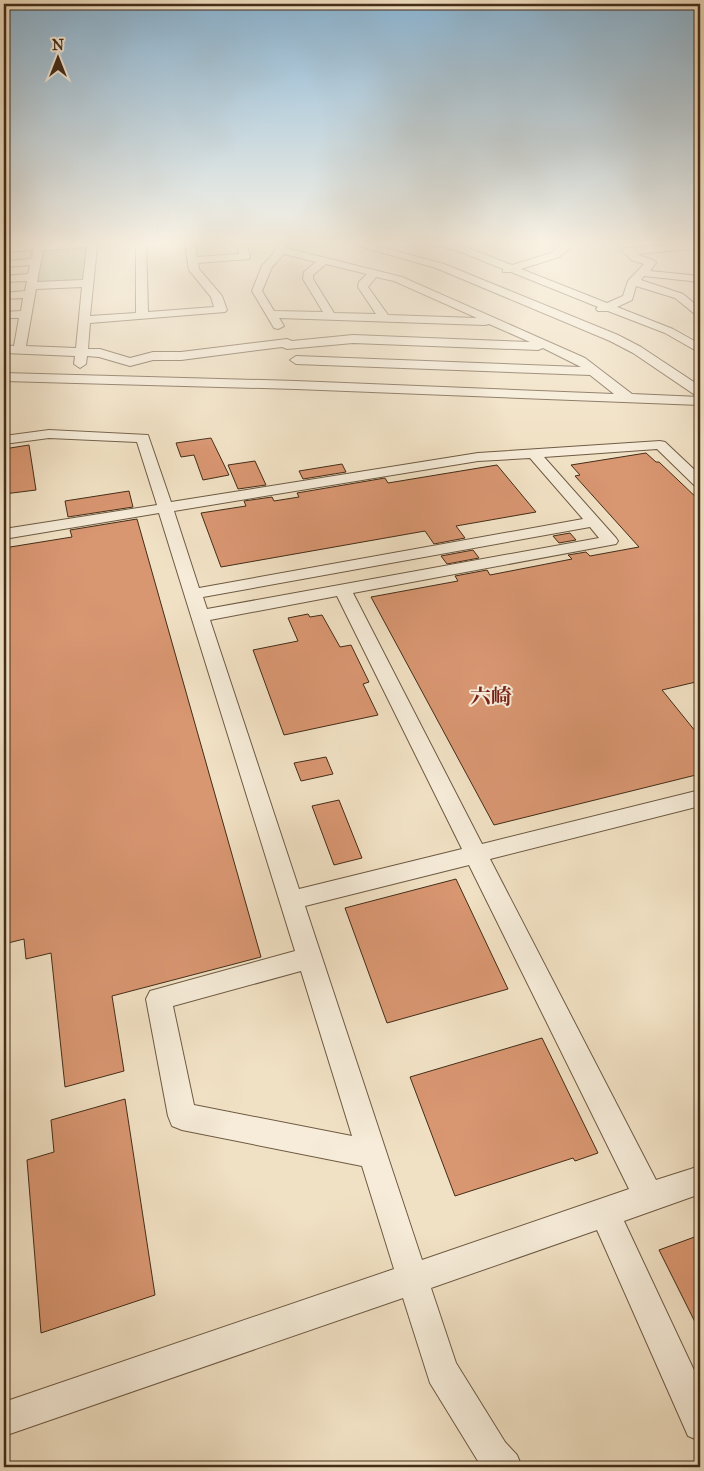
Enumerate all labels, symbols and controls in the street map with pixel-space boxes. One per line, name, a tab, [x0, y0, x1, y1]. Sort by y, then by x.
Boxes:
north arrow	[32, 32, 82, 82]
text: N	[52, 37, 64, 54]
district label: 六崎	[470, 684, 512, 710]

